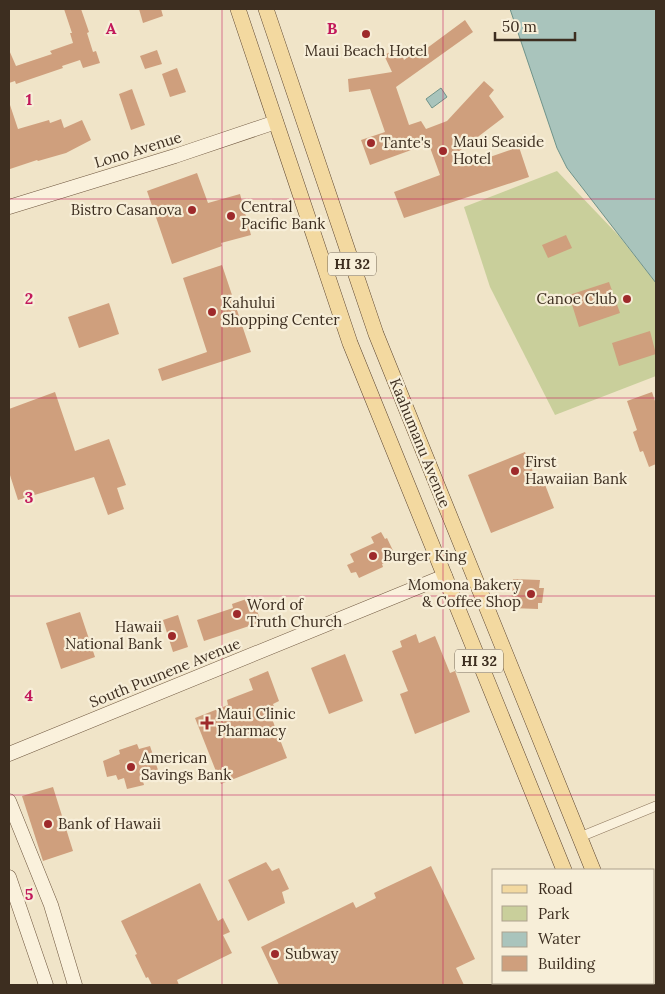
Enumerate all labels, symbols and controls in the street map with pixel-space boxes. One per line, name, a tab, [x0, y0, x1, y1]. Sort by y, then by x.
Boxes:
scale bar	[495, 10, 575, 42]
text: 50 m	[502, 17, 537, 36]
text: A	[106, 18, 117, 38]
text: B	[327, 18, 338, 38]
marker: Maui Beach Hotel	[360, 28, 372, 40]
place label: Maui Beach Hotel	[305, 41, 427, 60]
text: 1	[26, 89, 32, 109]
street label: Lono Avenue	[92, 127, 184, 172]
place label: Maui Seaside Hotel	[453, 132, 544, 168]
place label: Tante's	[381, 133, 431, 152]
marker: Tante's	[365, 137, 377, 149]
marker: Maui Seaside Hotel	[437, 145, 449, 157]
place label: Central Pacific Bank	[241, 197, 325, 233]
place label: Bistro Casanova	[71, 200, 182, 219]
marker: Bistro Casanova	[186, 204, 198, 216]
marker: Central Pacific Bank	[225, 210, 237, 222]
road number: HI 32	[328, 252, 376, 276]
text: 2	[25, 288, 33, 308]
place label: Canoe Club	[537, 289, 617, 308]
place label: Kahului Shopping Center	[222, 293, 340, 329]
marker: Canoe Club	[621, 293, 633, 305]
marker: Kahului Shopping Center	[206, 306, 218, 318]
street label: Kaahumanu Avenue	[386, 375, 455, 510]
place label: First Hawaiian Bank	[525, 452, 627, 488]
marker: First Hawaiian Bank	[509, 465, 521, 477]
text: 3	[25, 487, 34, 507]
place label: Burger King	[383, 546, 467, 565]
marker: Burger King	[367, 550, 379, 562]
place label: Momona Bakery & Coffee Shop	[408, 575, 521, 611]
marker: Momona Bakery & Coffee Shop	[525, 588, 537, 600]
place label: Word of Truth Church	[247, 595, 342, 631]
marker: Word of Truth Church	[231, 608, 243, 620]
place label: Hawaii National Bank	[65, 617, 162, 653]
marker: Hawaii National Bank	[166, 630, 178, 642]
street label: South Puunene Avenue	[86, 634, 243, 712]
road number: HI 32	[455, 649, 503, 672]
text: 4	[25, 685, 34, 705]
place label: Maui Clinic Pharmacy	[217, 704, 296, 740]
marker: Maui Clinic Pharmacy	[201, 717, 213, 729]
place label: American Savings Bank	[140, 748, 231, 784]
marker: American Savings Bank	[125, 761, 137, 773]
place label: Bank of Hawaii	[58, 814, 161, 833]
marker: Bank of Hawaii	[42, 818, 54, 830]
legend	[492, 869, 655, 984]
text: Road	[538, 879, 573, 898]
text: 5	[25, 884, 34, 904]
text: Park	[538, 904, 569, 923]
text: Water	[538, 929, 581, 948]
place label: Subway	[285, 944, 338, 963]
marker: Subway	[269, 948, 281, 960]
text: Building	[538, 954, 596, 973]

